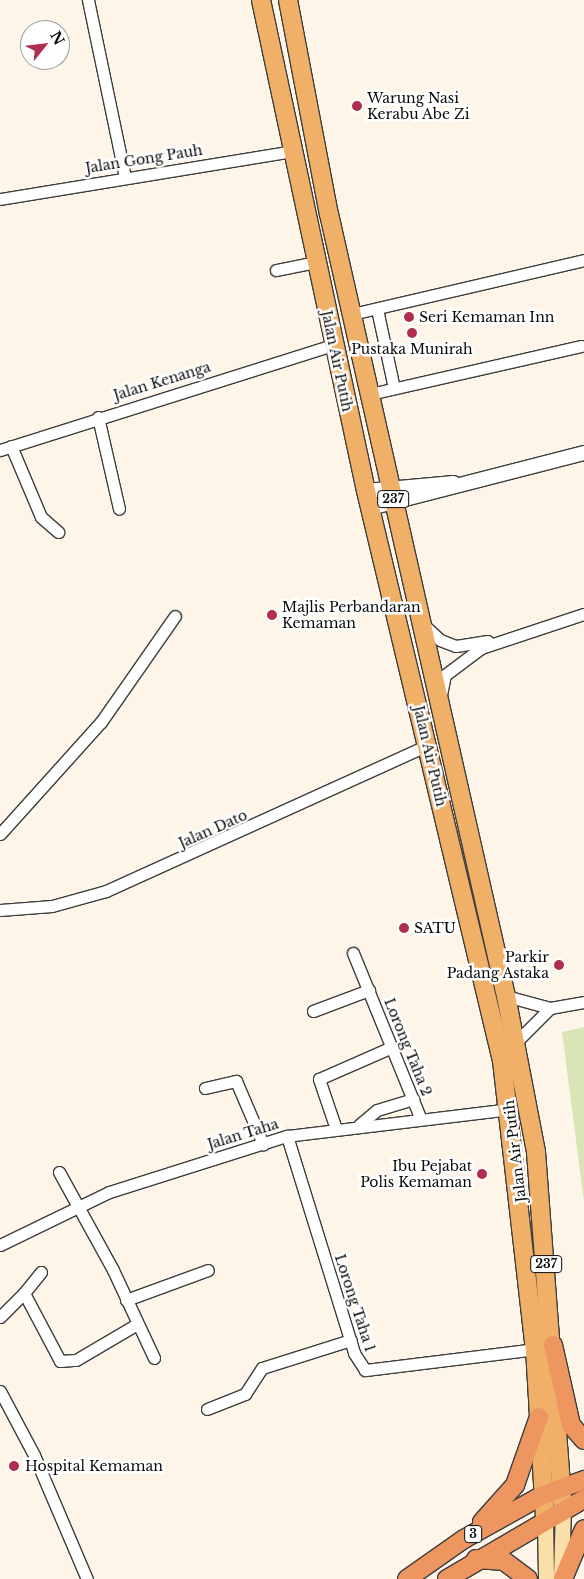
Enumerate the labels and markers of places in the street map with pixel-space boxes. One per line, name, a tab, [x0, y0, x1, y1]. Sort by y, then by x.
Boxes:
place label: Warung Nasi Kerabu Abe Zi	[367, 90, 470, 122]
marker: Warung Nasi Kerabu Abe Zi	[351, 100, 363, 112]
place label: Seri Kemaman Inn	[419, 309, 554, 325]
marker: Seri Kemaman Inn	[403, 311, 415, 323]
marker: Pustaka Munirah	[406, 327, 418, 339]
place label: Pustaka Munirah	[351, 341, 473, 357]
place label: Majlis Perbandaran Kemaman	[282, 599, 421, 632]
marker: Majlis Perbandaran Kemaman	[266, 609, 278, 621]
place label: SATU	[414, 920, 456, 936]
marker: SATU	[398, 922, 410, 934]
place label: Parkir Padang Astaka	[446, 949, 549, 982]
marker: Parkir Padang Astaka	[553, 959, 565, 971]
place label: Ibu Pejabat Polis Kemaman	[360, 1158, 472, 1190]
marker: Ibu Pejabat Polis Kemaman	[476, 1168, 488, 1180]
place label: Hospital Kemaman	[25, 1458, 163, 1474]
marker: Hospital Kemaman	[7, 1459, 21, 1473]

